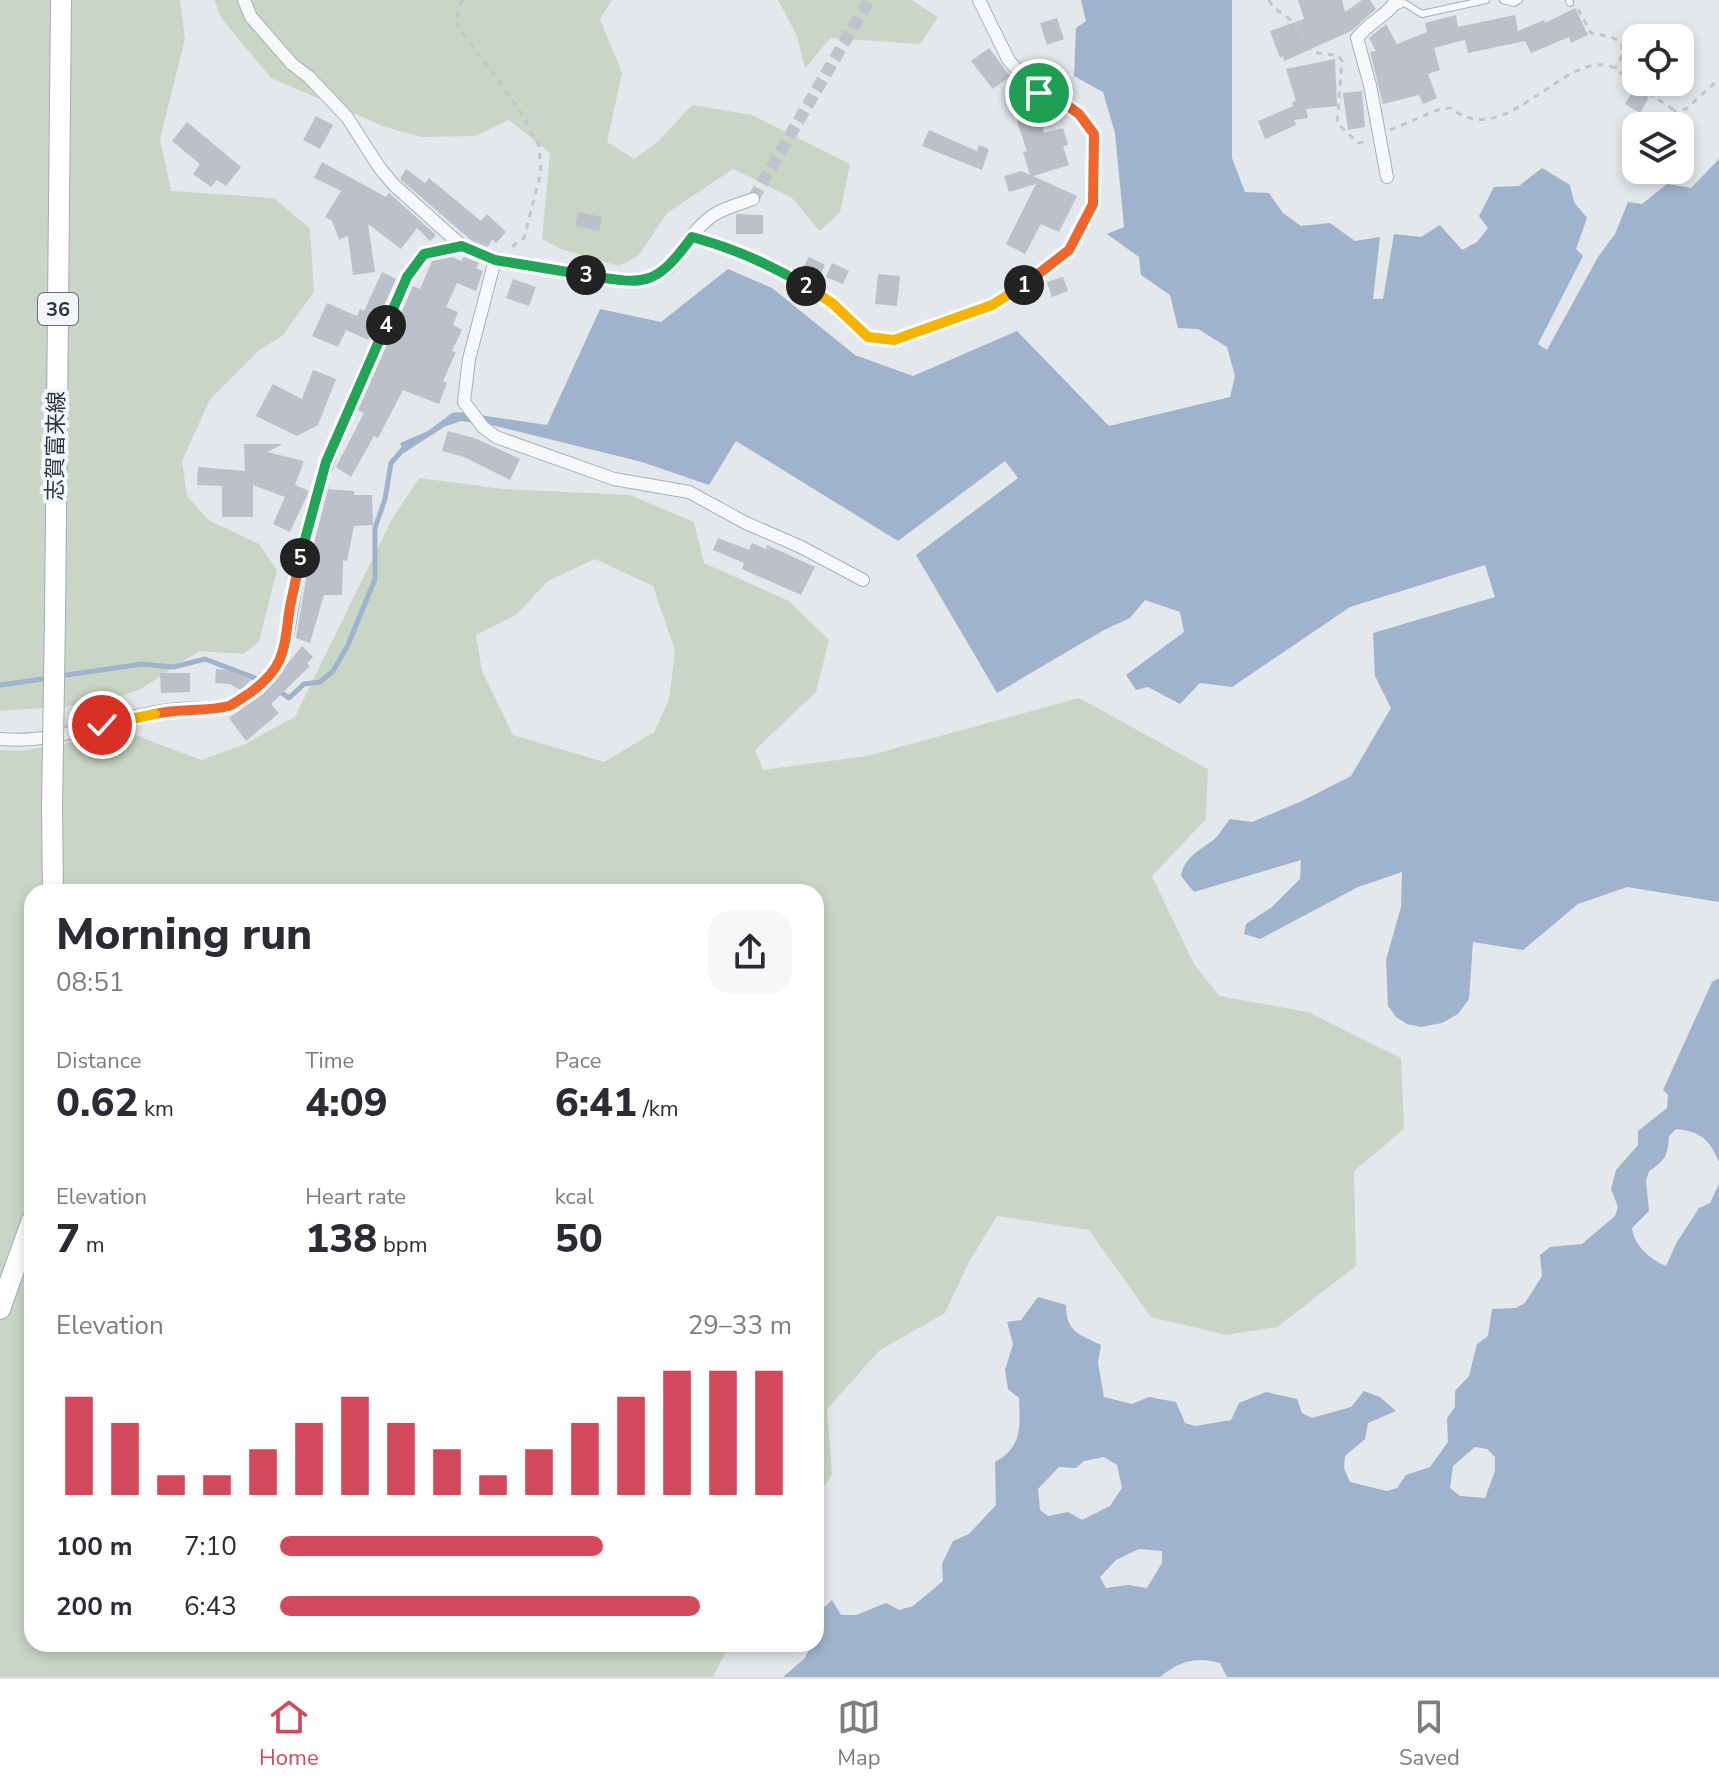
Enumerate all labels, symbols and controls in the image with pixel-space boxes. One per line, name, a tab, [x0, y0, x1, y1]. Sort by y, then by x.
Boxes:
map controls	[1622, 24, 1694, 184]
button: locate	[1622, 24, 1694, 96]
pin	[1005, 59, 1073, 127]
icon: arrive	[1017, 71, 1061, 115]
button: layers	[1622, 112, 1694, 184]
pin: 3	[566, 255, 606, 295]
text: 3	[579, 260, 593, 290]
pin: 1	[1004, 265, 1044, 305]
pin: 2	[786, 266, 826, 306]
text: 1	[1017, 270, 1031, 300]
text: 2	[799, 271, 813, 301]
road number: 36	[38, 293, 78, 325]
pin: 4	[366, 305, 406, 345]
text: 4	[379, 310, 393, 340]
street label: 志賀富来線	[40, 391, 72, 501]
pin: 5	[280, 538, 320, 578]
text: 5	[293, 543, 307, 573]
pin	[68, 691, 136, 759]
icon: check	[80, 703, 124, 747]
text: Morning run	[56, 905, 312, 965]
button: share	[708, 910, 792, 994]
text: 08:51	[56, 965, 124, 1000]
text: Distance	[56, 1046, 141, 1076]
text: Time	[305, 1046, 354, 1076]
text: Pace	[555, 1046, 601, 1076]
text: 0.62	[56, 1076, 138, 1130]
text: 4:09	[305, 1076, 388, 1130]
text: 6:41	[555, 1076, 637, 1130]
text: km	[138, 1094, 174, 1124]
text: /km	[637, 1094, 679, 1124]
text: Elevation	[56, 1182, 147, 1212]
text: Heart rate	[305, 1182, 406, 1212]
text: kcal	[555, 1182, 594, 1212]
text: 7	[56, 1212, 80, 1266]
text: 138	[305, 1212, 377, 1266]
text: 50	[555, 1212, 603, 1266]
text: m	[80, 1230, 105, 1260]
text: bpm	[377, 1230, 427, 1260]
text: Elevation	[56, 1308, 164, 1343]
text: 29–33 m	[688, 1308, 792, 1343]
text: 100 m	[56, 1529, 133, 1564]
text: 7:10	[184, 1529, 237, 1564]
text: 200 m	[56, 1589, 133, 1624]
text: 6:43	[184, 1589, 237, 1624]
tab: Home	[259, 1695, 319, 1773]
tab: Map	[837, 1695, 881, 1773]
tab: Saved	[1399, 1695, 1460, 1773]

